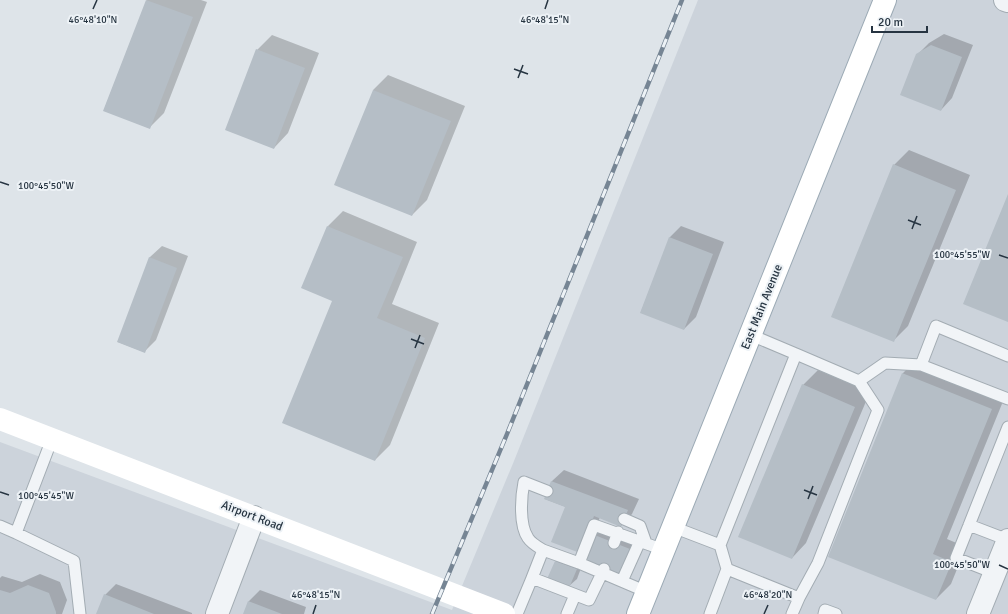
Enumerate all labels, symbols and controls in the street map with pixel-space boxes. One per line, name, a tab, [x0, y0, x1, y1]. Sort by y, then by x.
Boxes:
scale bar	[872, 8, 927, 34]
text: 46°48'10"N	[69, 14, 117, 26]
text: 46°48'15"N	[521, 14, 569, 26]
text: 20 m	[878, 15, 903, 30]
text: 100°45'50"W	[18, 180, 74, 192]
text: 100°45'55"W	[934, 249, 990, 261]
street label: East Main Avenue	[738, 262, 786, 352]
text: 100°45'45"W	[18, 490, 74, 502]
street label: Airport Road	[219, 497, 285, 535]
text: 100°45'50"W	[934, 559, 990, 571]
text: 46°48'15"N	[292, 589, 340, 601]
text: 46°48'20"N	[744, 589, 792, 601]

